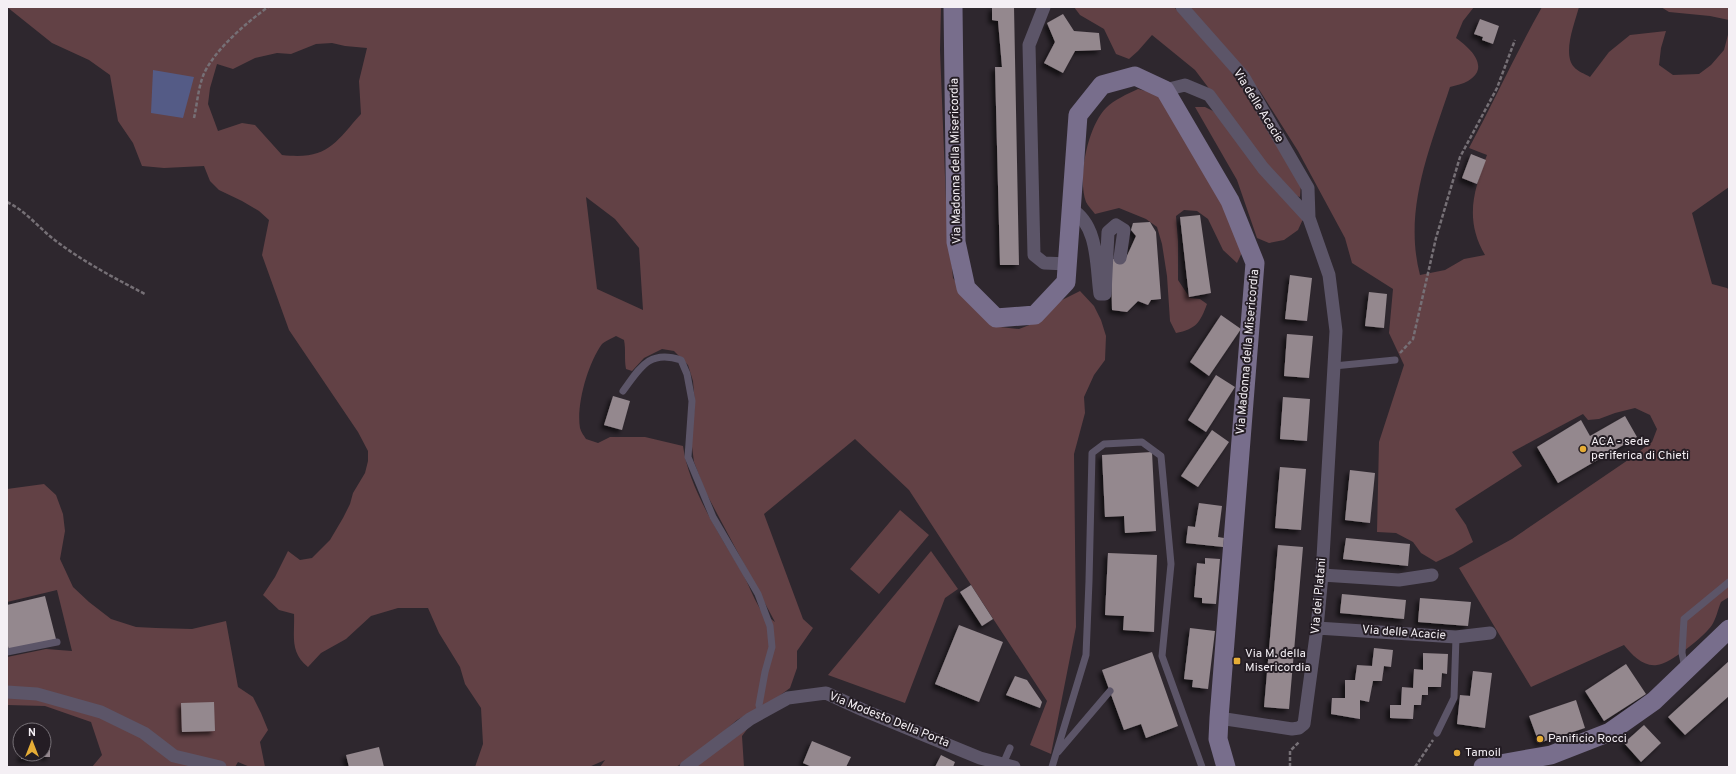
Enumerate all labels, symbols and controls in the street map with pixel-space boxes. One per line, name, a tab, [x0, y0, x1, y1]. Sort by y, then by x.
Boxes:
street label: Via delle Acacie	[1229, 66, 1287, 146]
street label: Via Madonna della Misericordia	[947, 78, 965, 244]
street label: Via Madonna della Misericordia	[1233, 268, 1263, 436]
place label: ACA - sede periferica di Chieti	[1591, 434, 1689, 464]
marker: ACA - sede periferica di Chieti	[1578, 444, 1588, 454]
street label: Via dei Platani	[1308, 557, 1330, 635]
street label: Via delle Acacie	[1361, 622, 1447, 644]
place label: Via M. della Misericordia	[1245, 646, 1311, 676]
marker: Via M. della Misericordia	[1232, 656, 1242, 666]
street label: Via Modesto Della Porta	[826, 688, 952, 752]
north arrow	[12, 722, 52, 762]
text: N	[28, 726, 36, 740]
place label: Panificio Rocci	[1548, 731, 1627, 747]
marker: Panificio Rocci	[1535, 734, 1545, 744]
place label: Tamoil	[1465, 745, 1501, 761]
marker: Tamoil	[1452, 748, 1462, 758]

